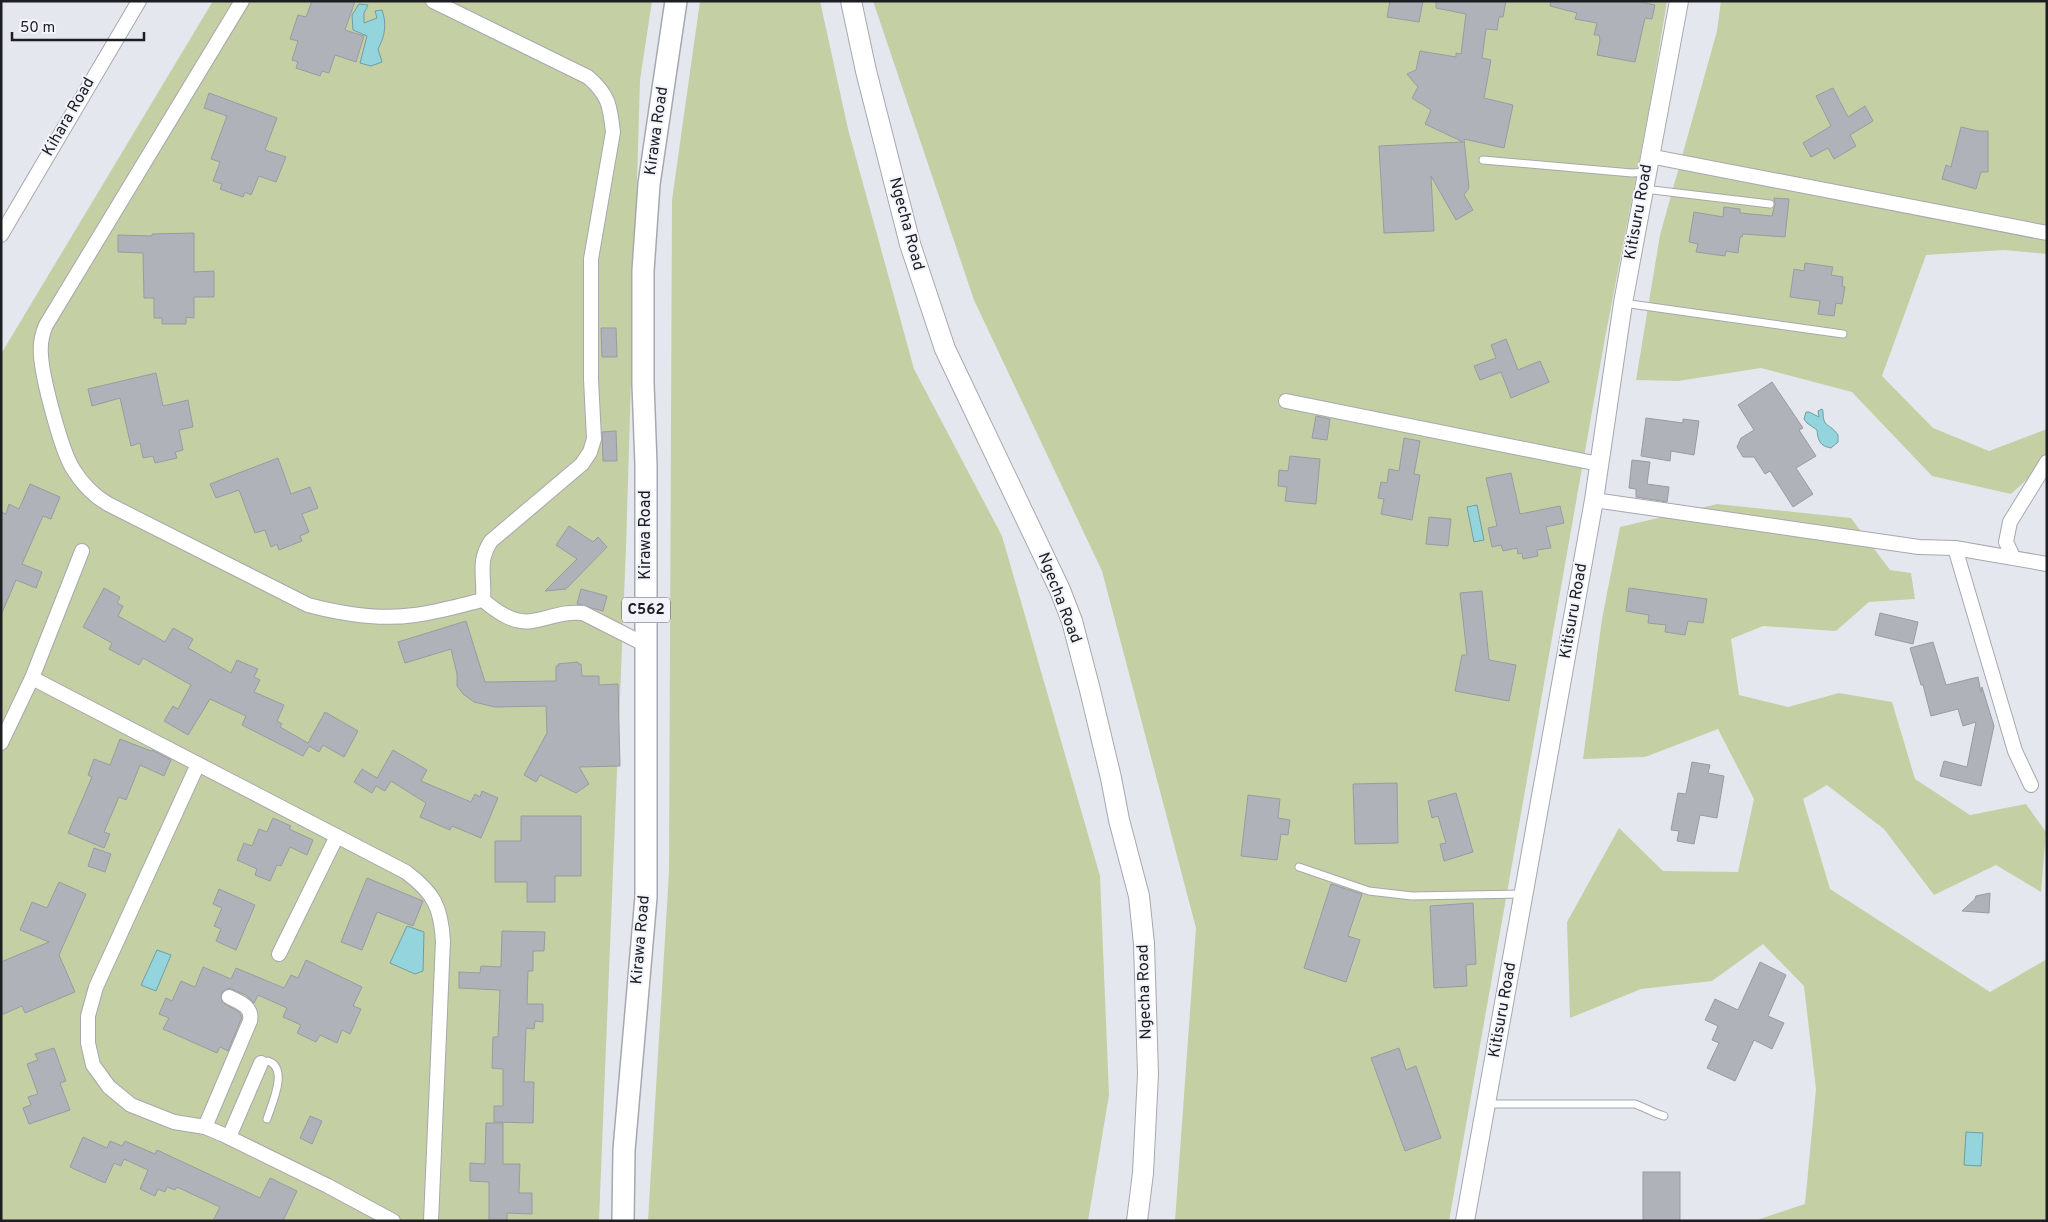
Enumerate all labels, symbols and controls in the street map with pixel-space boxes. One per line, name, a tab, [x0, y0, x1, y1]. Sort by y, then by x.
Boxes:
scale bar	[12, 10, 145, 42]
text: 50 m	[20, 19, 55, 38]
street label: Kihara Road	[38, 74, 100, 160]
street label: Kirawa Road	[641, 85, 673, 177]
street label: Kitisuru Road	[1621, 163, 1657, 261]
street label: Ngecha Road	[884, 175, 928, 273]
street label: Kirawa Road	[636, 490, 656, 580]
street label: Ngecha Road	[1033, 550, 1085, 646]
street label: Kitisuru Road	[1556, 562, 1592, 660]
road number: C562	[622, 598, 670, 622]
street label: Kirawa Road	[627, 895, 655, 985]
street label: Ngecha Road	[1133, 944, 1157, 1040]
street label: Kitisuru Road	[1485, 961, 1521, 1059]

